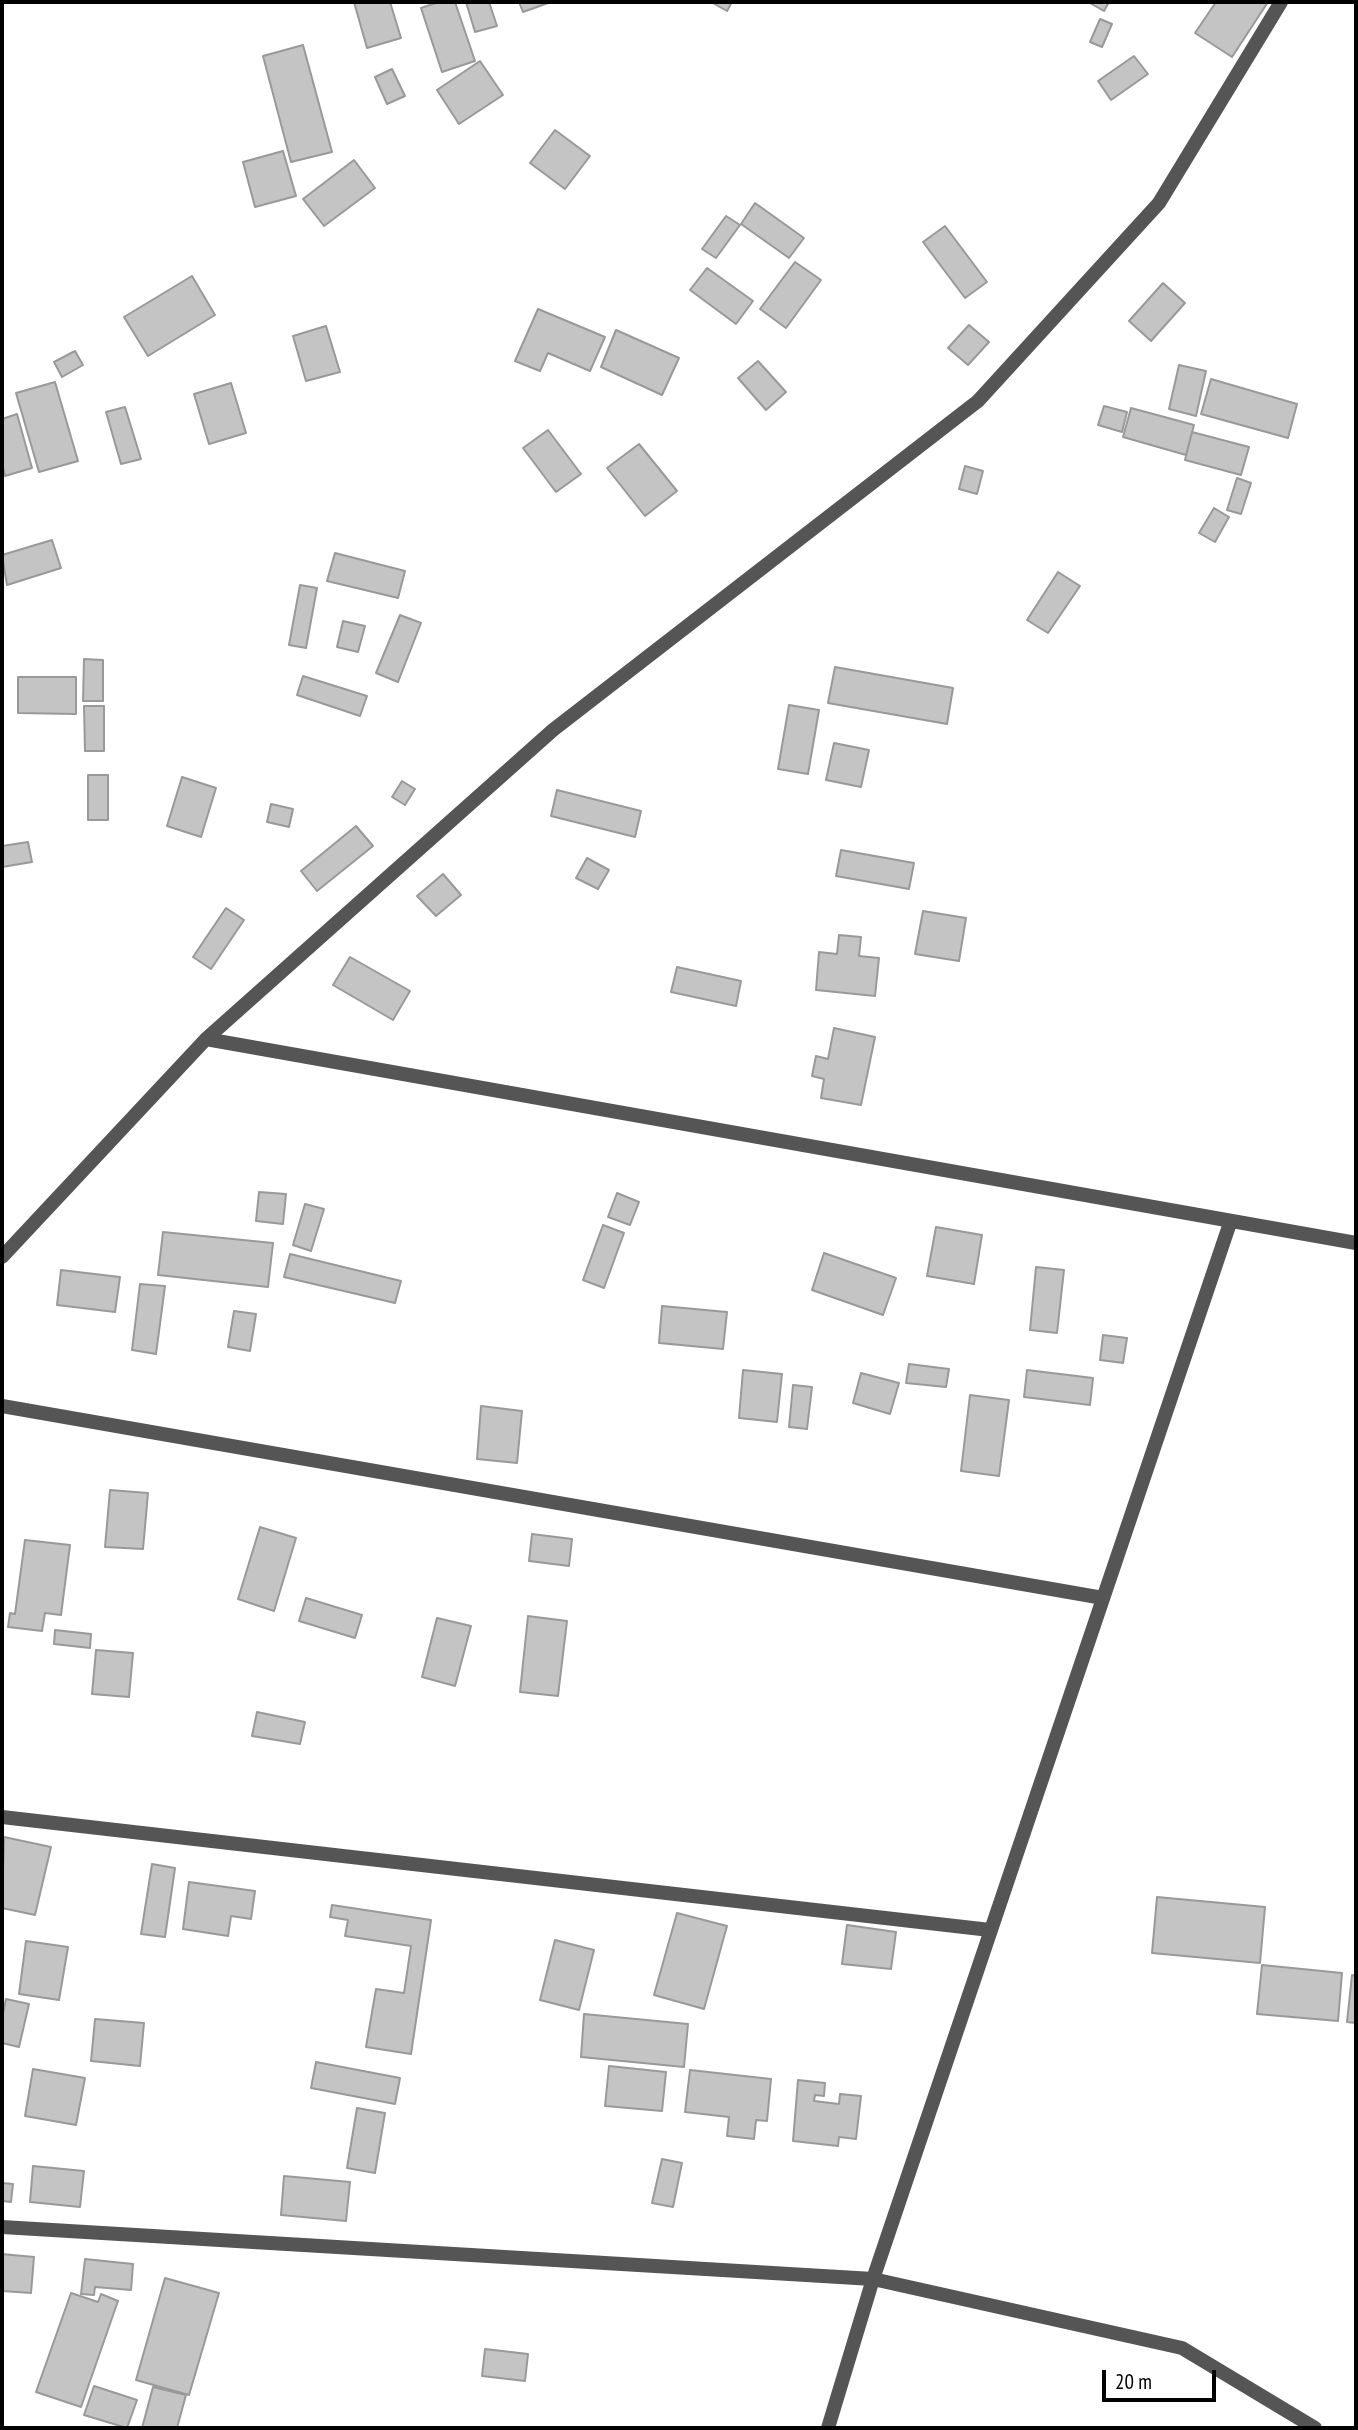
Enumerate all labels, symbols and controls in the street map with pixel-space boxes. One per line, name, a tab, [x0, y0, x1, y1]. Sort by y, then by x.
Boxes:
scale bar	[1106, 2356, 1220, 2400]
text: 20 m	[1115, 2368, 1152, 2395]

